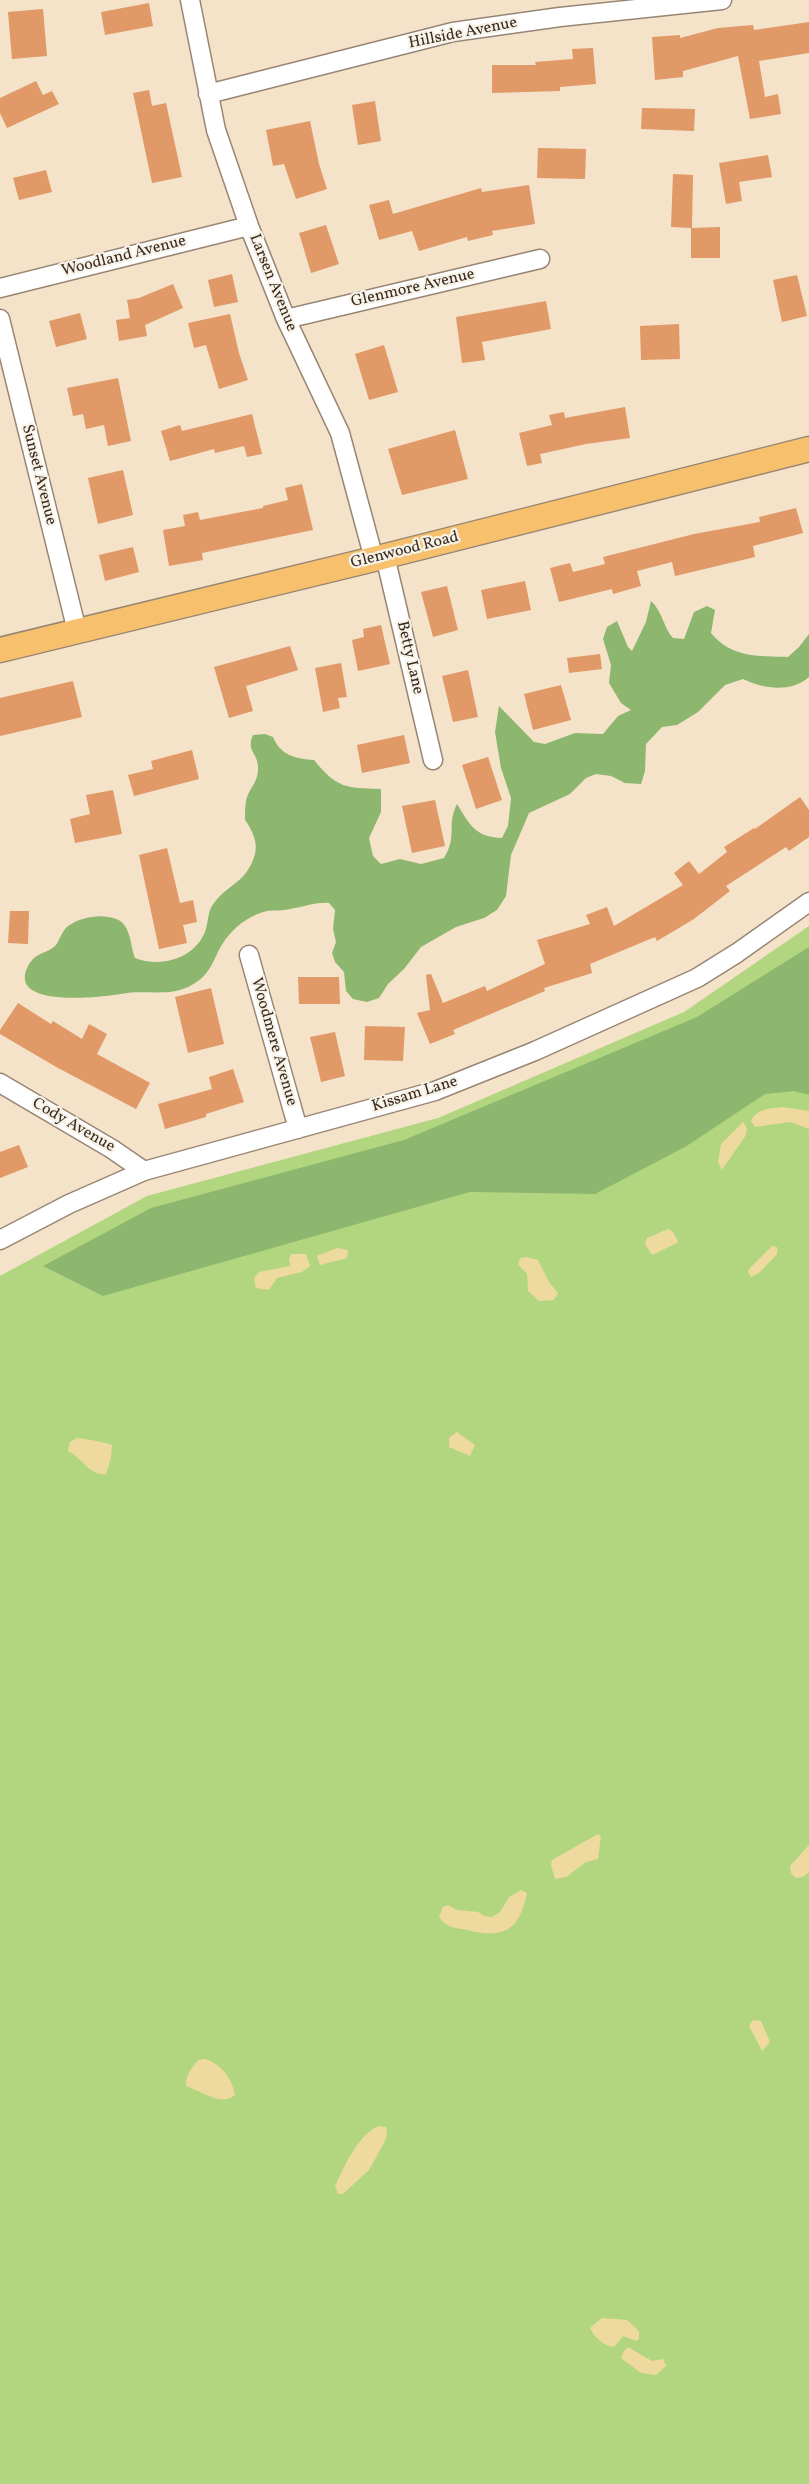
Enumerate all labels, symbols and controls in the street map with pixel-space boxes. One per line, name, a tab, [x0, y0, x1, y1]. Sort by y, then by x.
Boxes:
street label: Hillside Avenue	[407, 14, 519, 54]
street label: Woodland Avenue	[60, 232, 188, 282]
street label: Larsen Avenue	[244, 232, 300, 334]
street label: Glenmore Avenue	[349, 265, 477, 313]
street label: Sunset Avenue	[16, 423, 60, 527]
street label: Glenwood Road	[349, 528, 461, 574]
street label: Betty Lane	[391, 620, 427, 696]
street label: Woodmere Avenue	[246, 976, 300, 1108]
street label: Kissam Lane	[370, 1073, 460, 1117]
street label: Cody Avenue	[28, 1095, 118, 1157]

